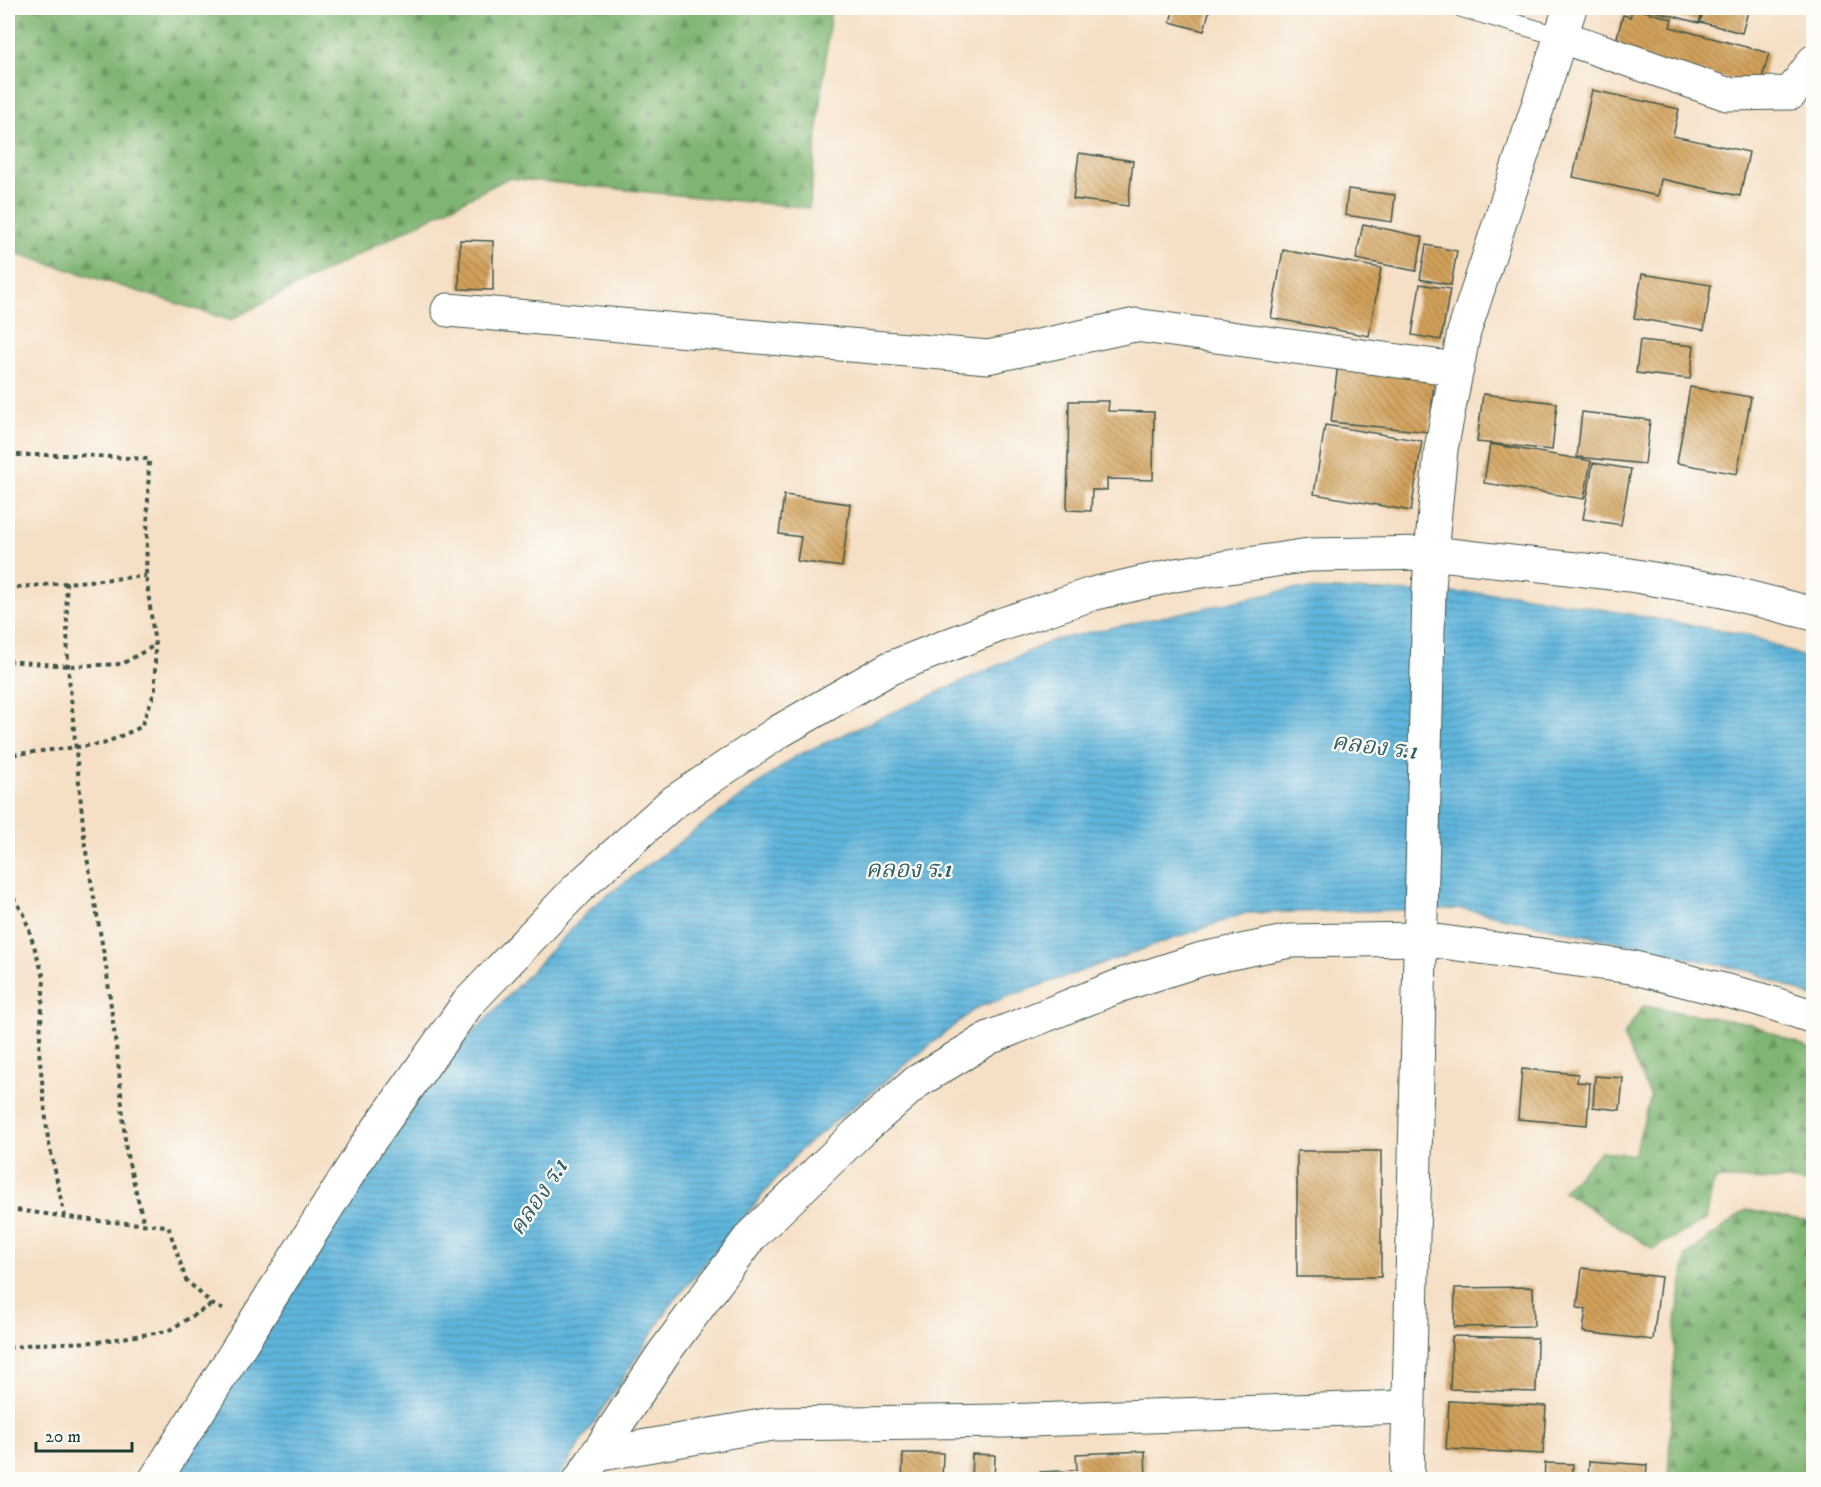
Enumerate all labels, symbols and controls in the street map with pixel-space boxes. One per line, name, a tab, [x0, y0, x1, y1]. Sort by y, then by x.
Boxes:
water label: คลอง ร.1	[1330, 727, 1420, 767]
water label: คลอง ร.1	[866, 855, 952, 885]
water label: คลอง ร.1	[502, 1153, 576, 1241]
scale bar	[36, 1415, 132, 1453]
text: 20 m	[45, 1426, 81, 1448]

